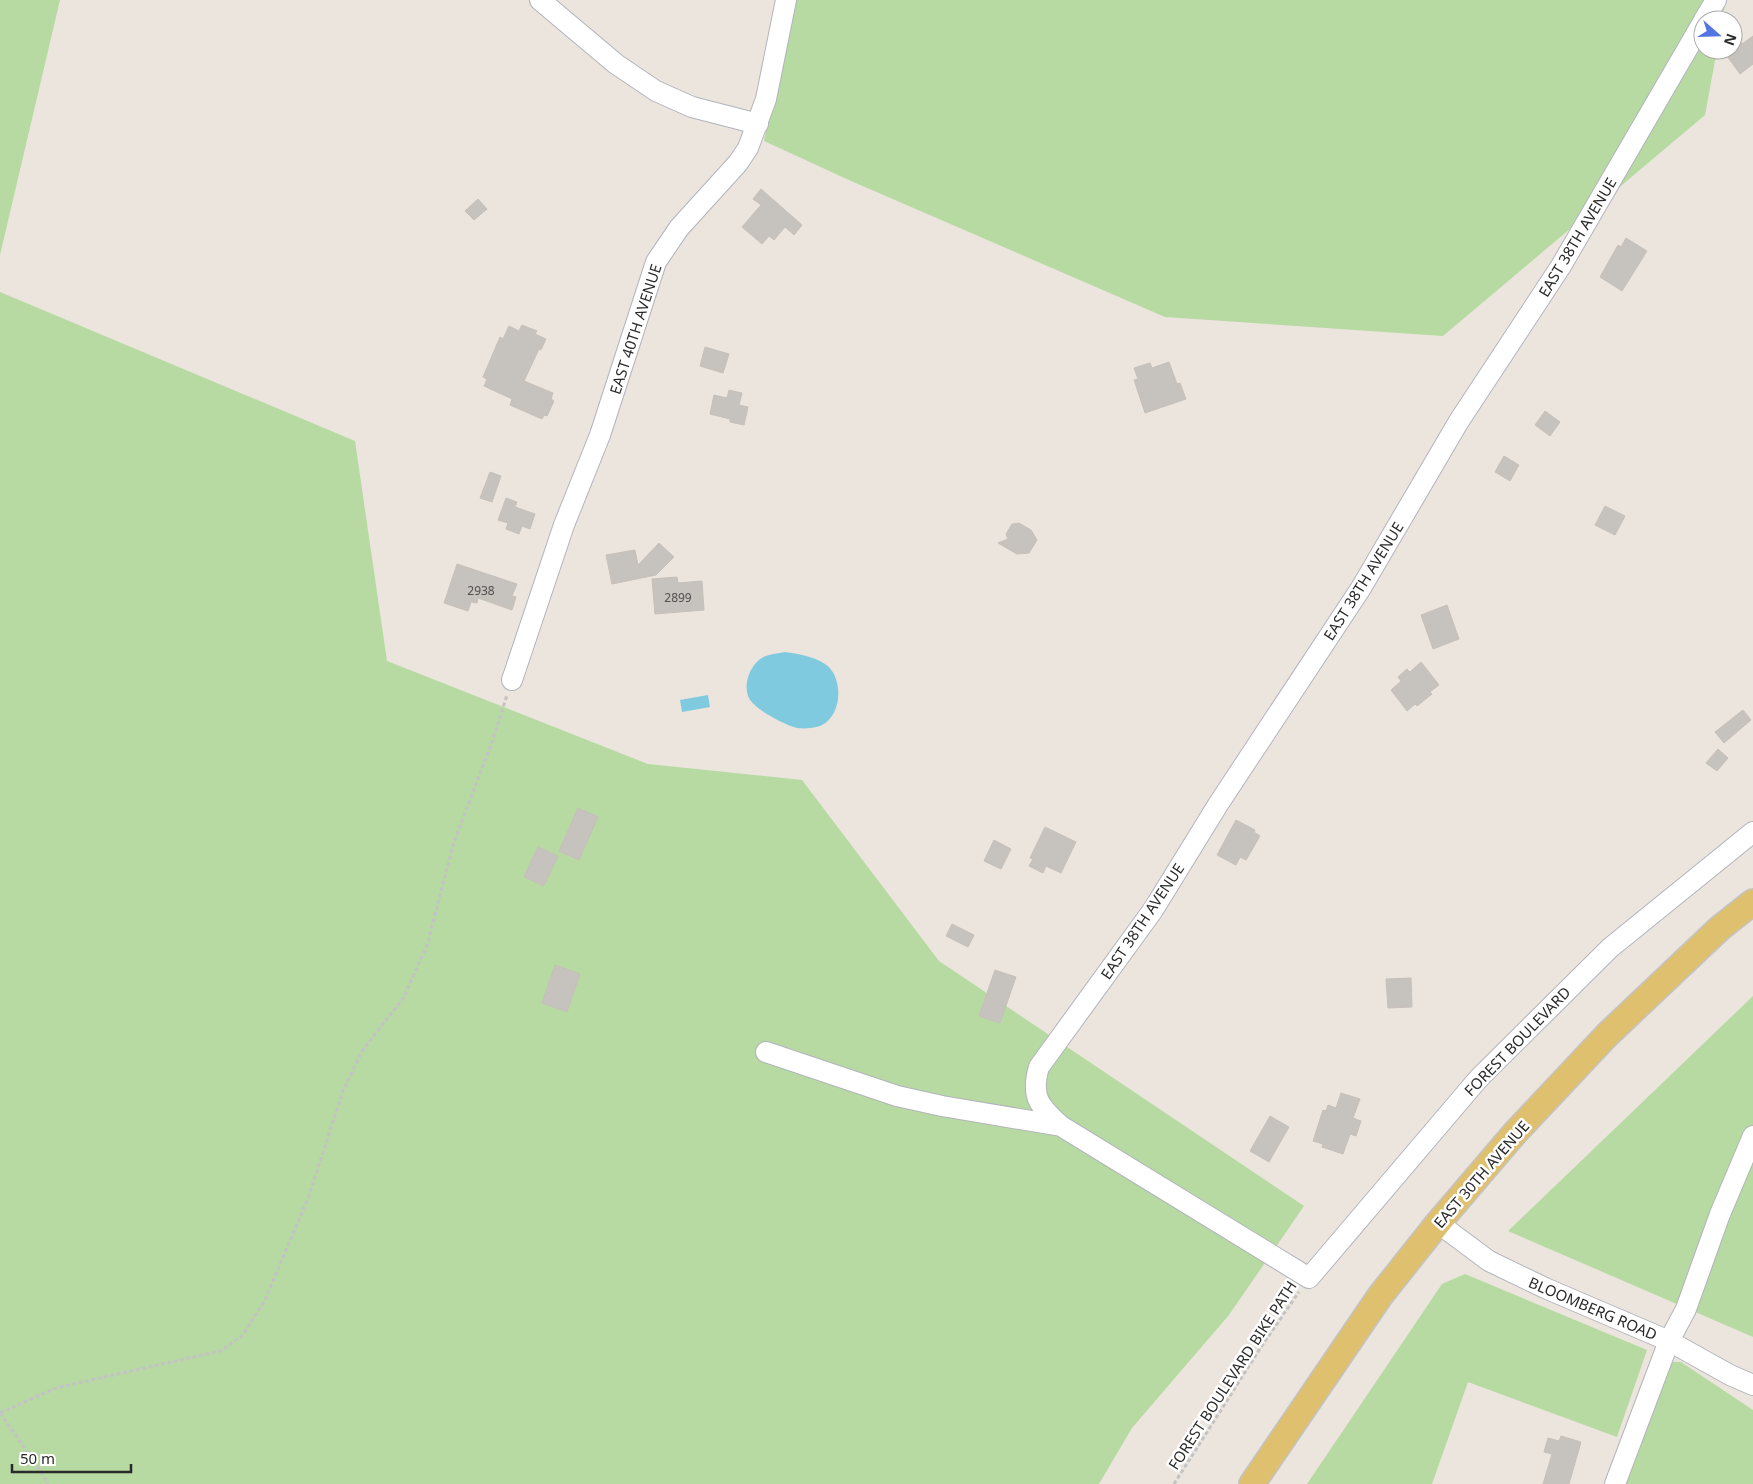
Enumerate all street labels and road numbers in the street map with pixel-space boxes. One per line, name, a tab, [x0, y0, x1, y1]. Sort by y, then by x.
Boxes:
street label: EAST 38TH AVENUE	[1533, 174, 1621, 300]
street label: EAST 40TH AVENUE	[604, 261, 666, 397]
street label: EAST 38TH AVENUE	[1318, 518, 1408, 644]
street label: EAST 38TH AVENUE	[1096, 859, 1188, 983]
street label: FOREST BOULEVARD	[1460, 982, 1574, 1100]
street label: EAST 30TH AVENUE	[1429, 1116, 1533, 1232]
street label: BLOOMBERG ROAD	[1526, 1272, 1660, 1344]
street label: FOREST BOULEVARD BIKE PATH	[1163, 1277, 1301, 1473]

